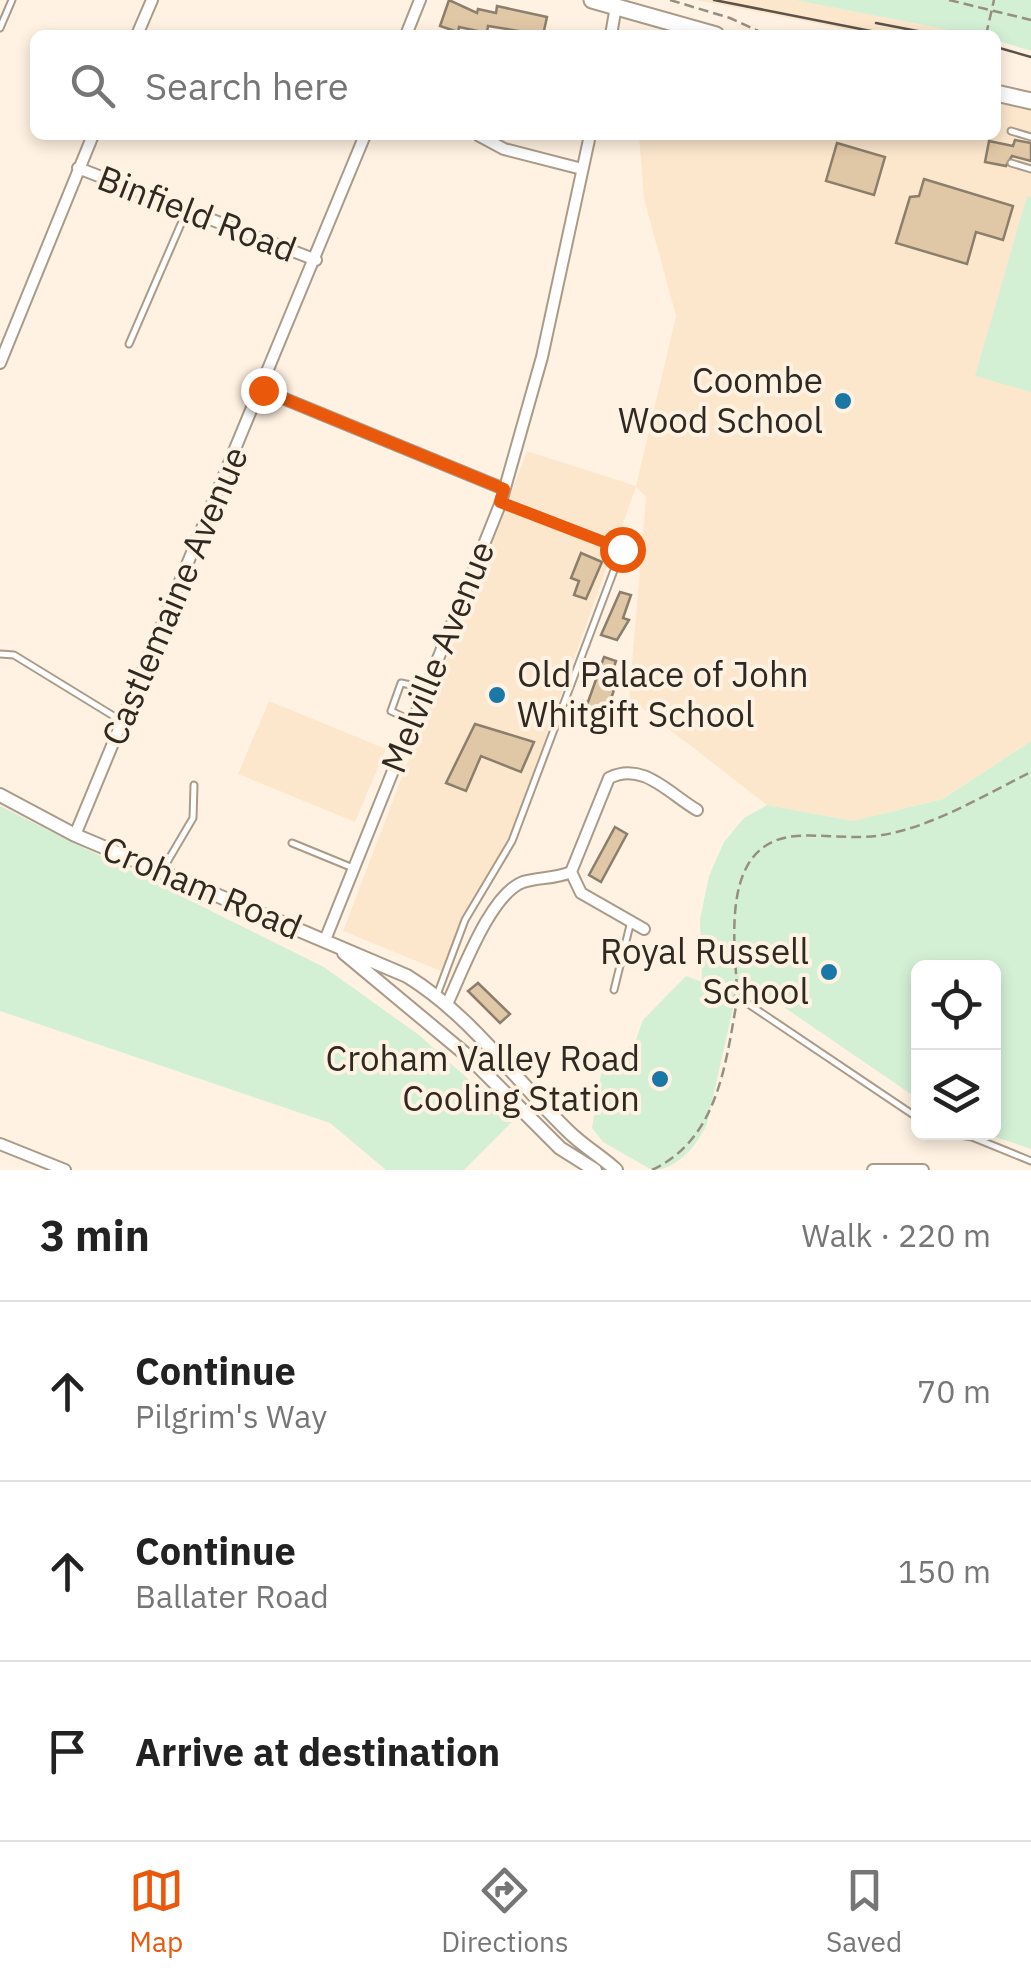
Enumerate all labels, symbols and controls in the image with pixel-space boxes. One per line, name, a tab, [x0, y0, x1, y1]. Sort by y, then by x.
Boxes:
search box	[30, 30, 1001, 140]
icon: search	[65, 58, 120, 113]
text: Search here	[145, 61, 349, 110]
street label: Binfield Road	[92, 154, 303, 272]
place label: Coombe Wood School	[618, 357, 823, 443]
route end	[241, 368, 287, 414]
marker: Coombe Wood School	[832, 390, 854, 412]
street label: Castlemaine Avenue	[90, 439, 258, 752]
route start	[600, 527, 646, 573]
street label: Melville Avenue	[370, 534, 504, 779]
place label: Old Palace of John Whitgift School	[517, 651, 809, 737]
marker: Old Palace of John Whitgift School	[486, 684, 508, 706]
street label: Croham Road	[96, 825, 309, 950]
place label: Royal Russell School	[600, 928, 809, 1014]
map controls	[911, 960, 1001, 1140]
button: locate	[911, 960, 1001, 1050]
marker: Royal Russell School	[818, 961, 840, 983]
place label: Croham Valley Road Cooling Station	[326, 1035, 640, 1121]
button: layers	[911, 1050, 1001, 1140]
marker: Croham Valley Road Cooling Station	[649, 1068, 671, 1090]
text: 3 min	[40, 1208, 150, 1263]
text: Walk · 220 m	[802, 1214, 991, 1256]
text: Continue	[135, 1346, 296, 1395]
icon: ahead	[40, 1364, 95, 1419]
text: 70 m	[917, 1370, 991, 1412]
text: Pilgrim's Way	[135, 1395, 327, 1437]
text: Continue	[135, 1526, 296, 1575]
icon: ahead	[40, 1544, 95, 1599]
text: 150 m	[898, 1550, 991, 1592]
text: Ballater Road	[135, 1575, 329, 1617]
icon: arrive	[40, 1724, 95, 1779]
text: Arrive at destination	[135, 1727, 500, 1776]
tab: Map	[129, 1863, 184, 1960]
tab: Directions	[441, 1863, 569, 1960]
tab: Saved	[826, 1863, 902, 1960]

